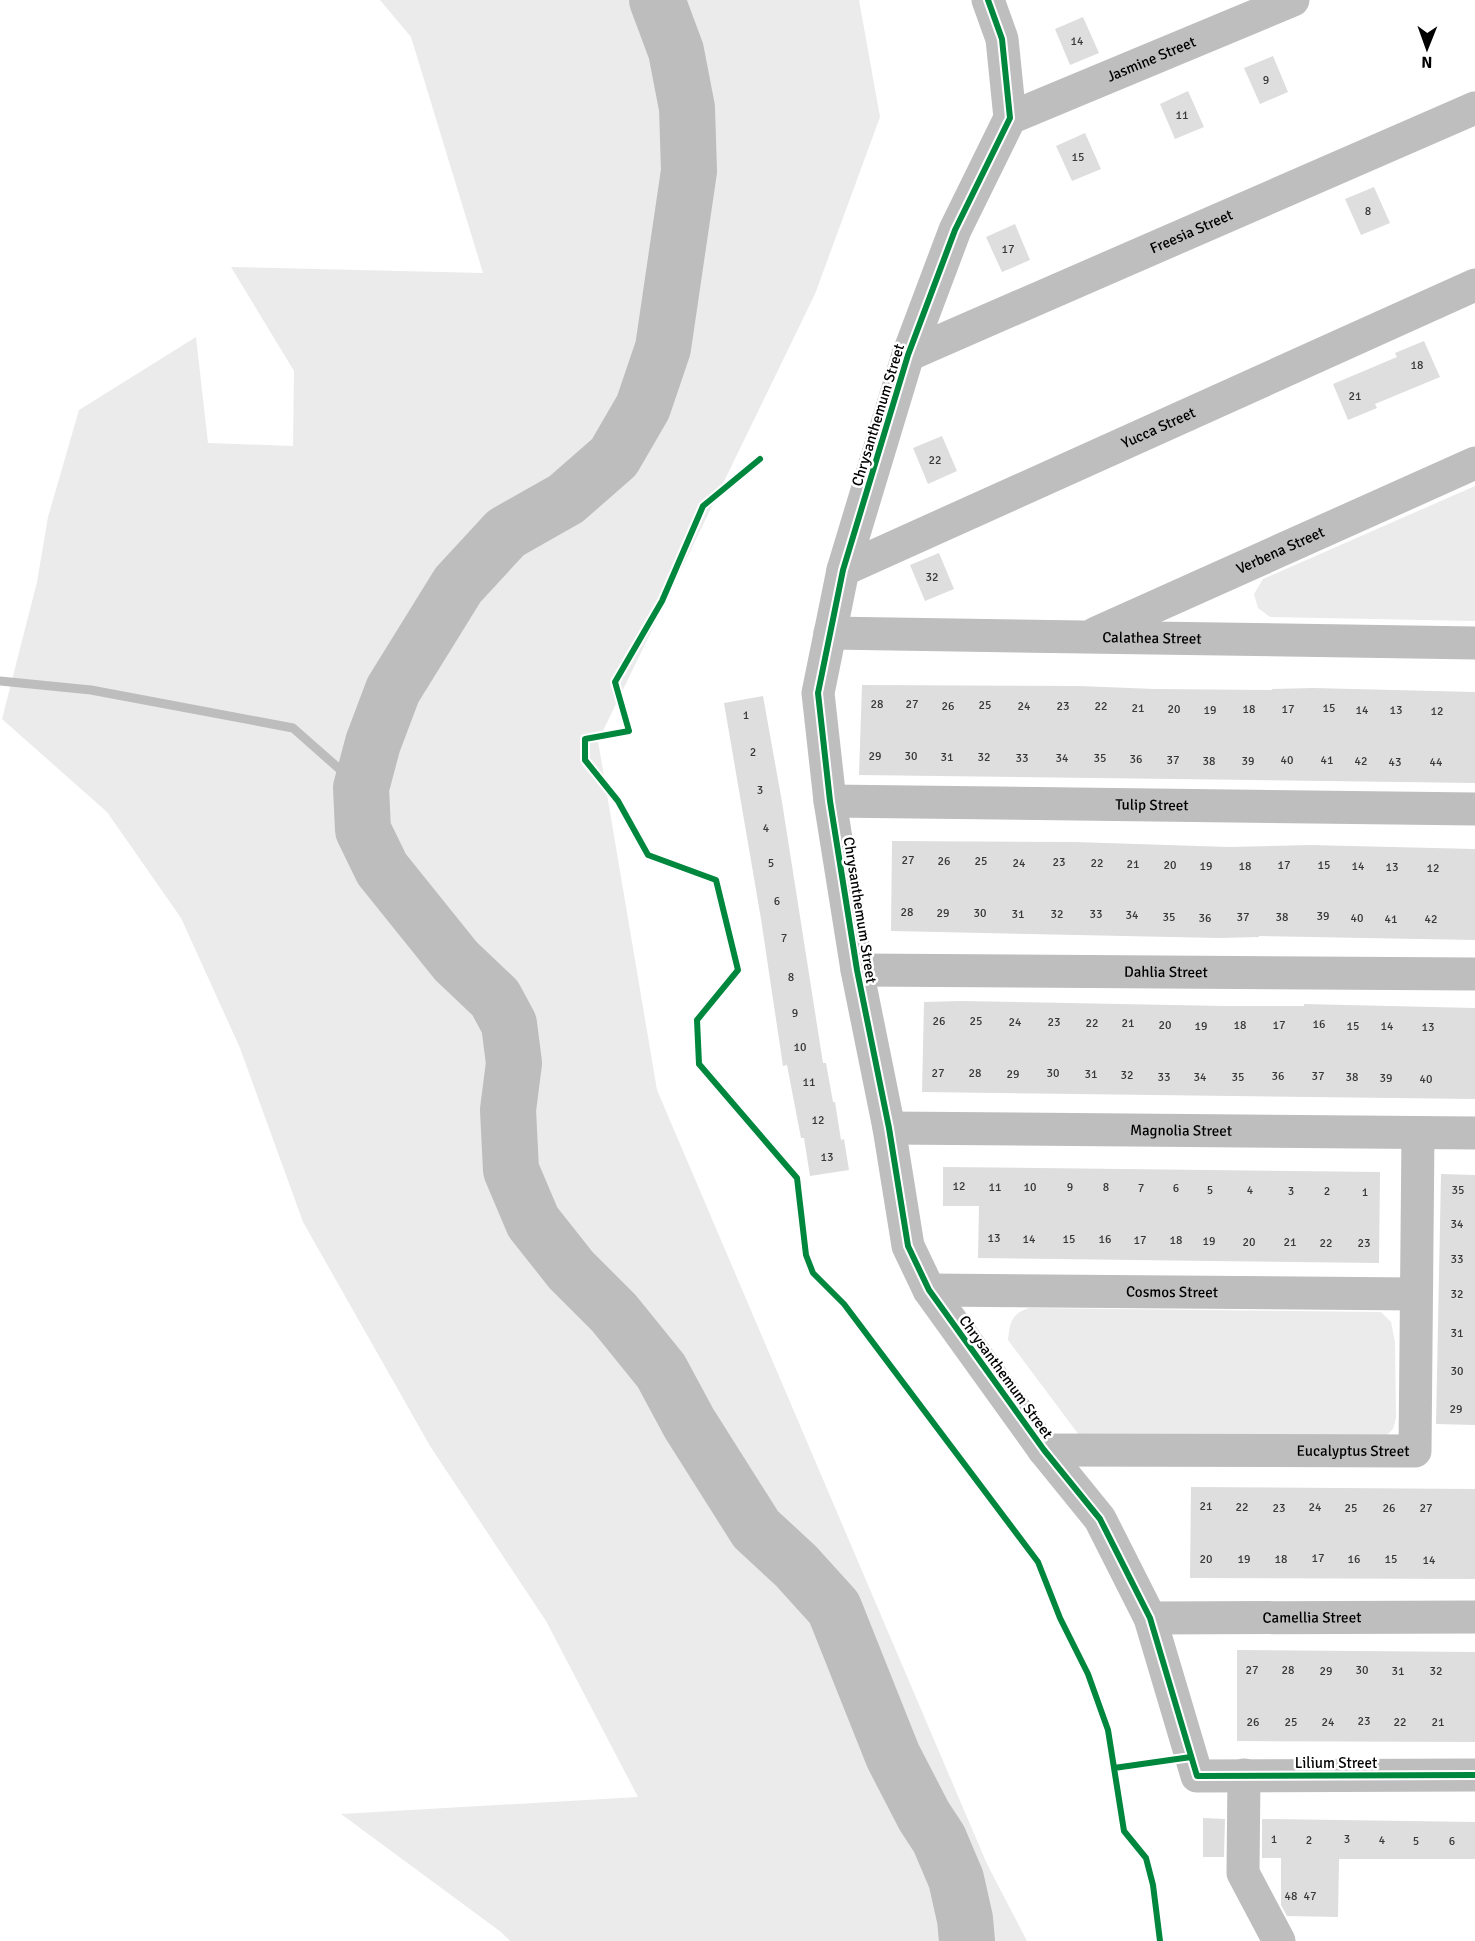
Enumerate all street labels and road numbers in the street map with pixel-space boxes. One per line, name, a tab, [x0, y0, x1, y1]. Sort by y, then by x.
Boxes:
street label: Jasmine Street	[1104, 33, 1198, 86]
street label: Freesia Street	[1147, 206, 1235, 258]
street label: Chrysanthemum Street	[848, 342, 908, 488]
street label: Yucca Street	[1119, 403, 1198, 452]
street label: Verbena Street	[1233, 523, 1327, 578]
street label: Calathea Street	[1102, 628, 1202, 648]
street label: Tulip Street	[1115, 796, 1189, 814]
street label: Chrysanthemum Street	[840, 836, 880, 984]
street label: Dahlia Street	[1124, 963, 1208, 981]
street label: Magnolia Street	[1130, 1121, 1232, 1140]
street label: Cosmos Street	[1126, 1283, 1218, 1301]
street label: Chrysanthemum Street	[955, 1312, 1057, 1442]
street label: Eucalyptus Street	[1297, 1442, 1409, 1460]
street label: Camellia Street	[1263, 1608, 1361, 1627]
street label: Lilium Street	[1295, 1754, 1377, 1772]

